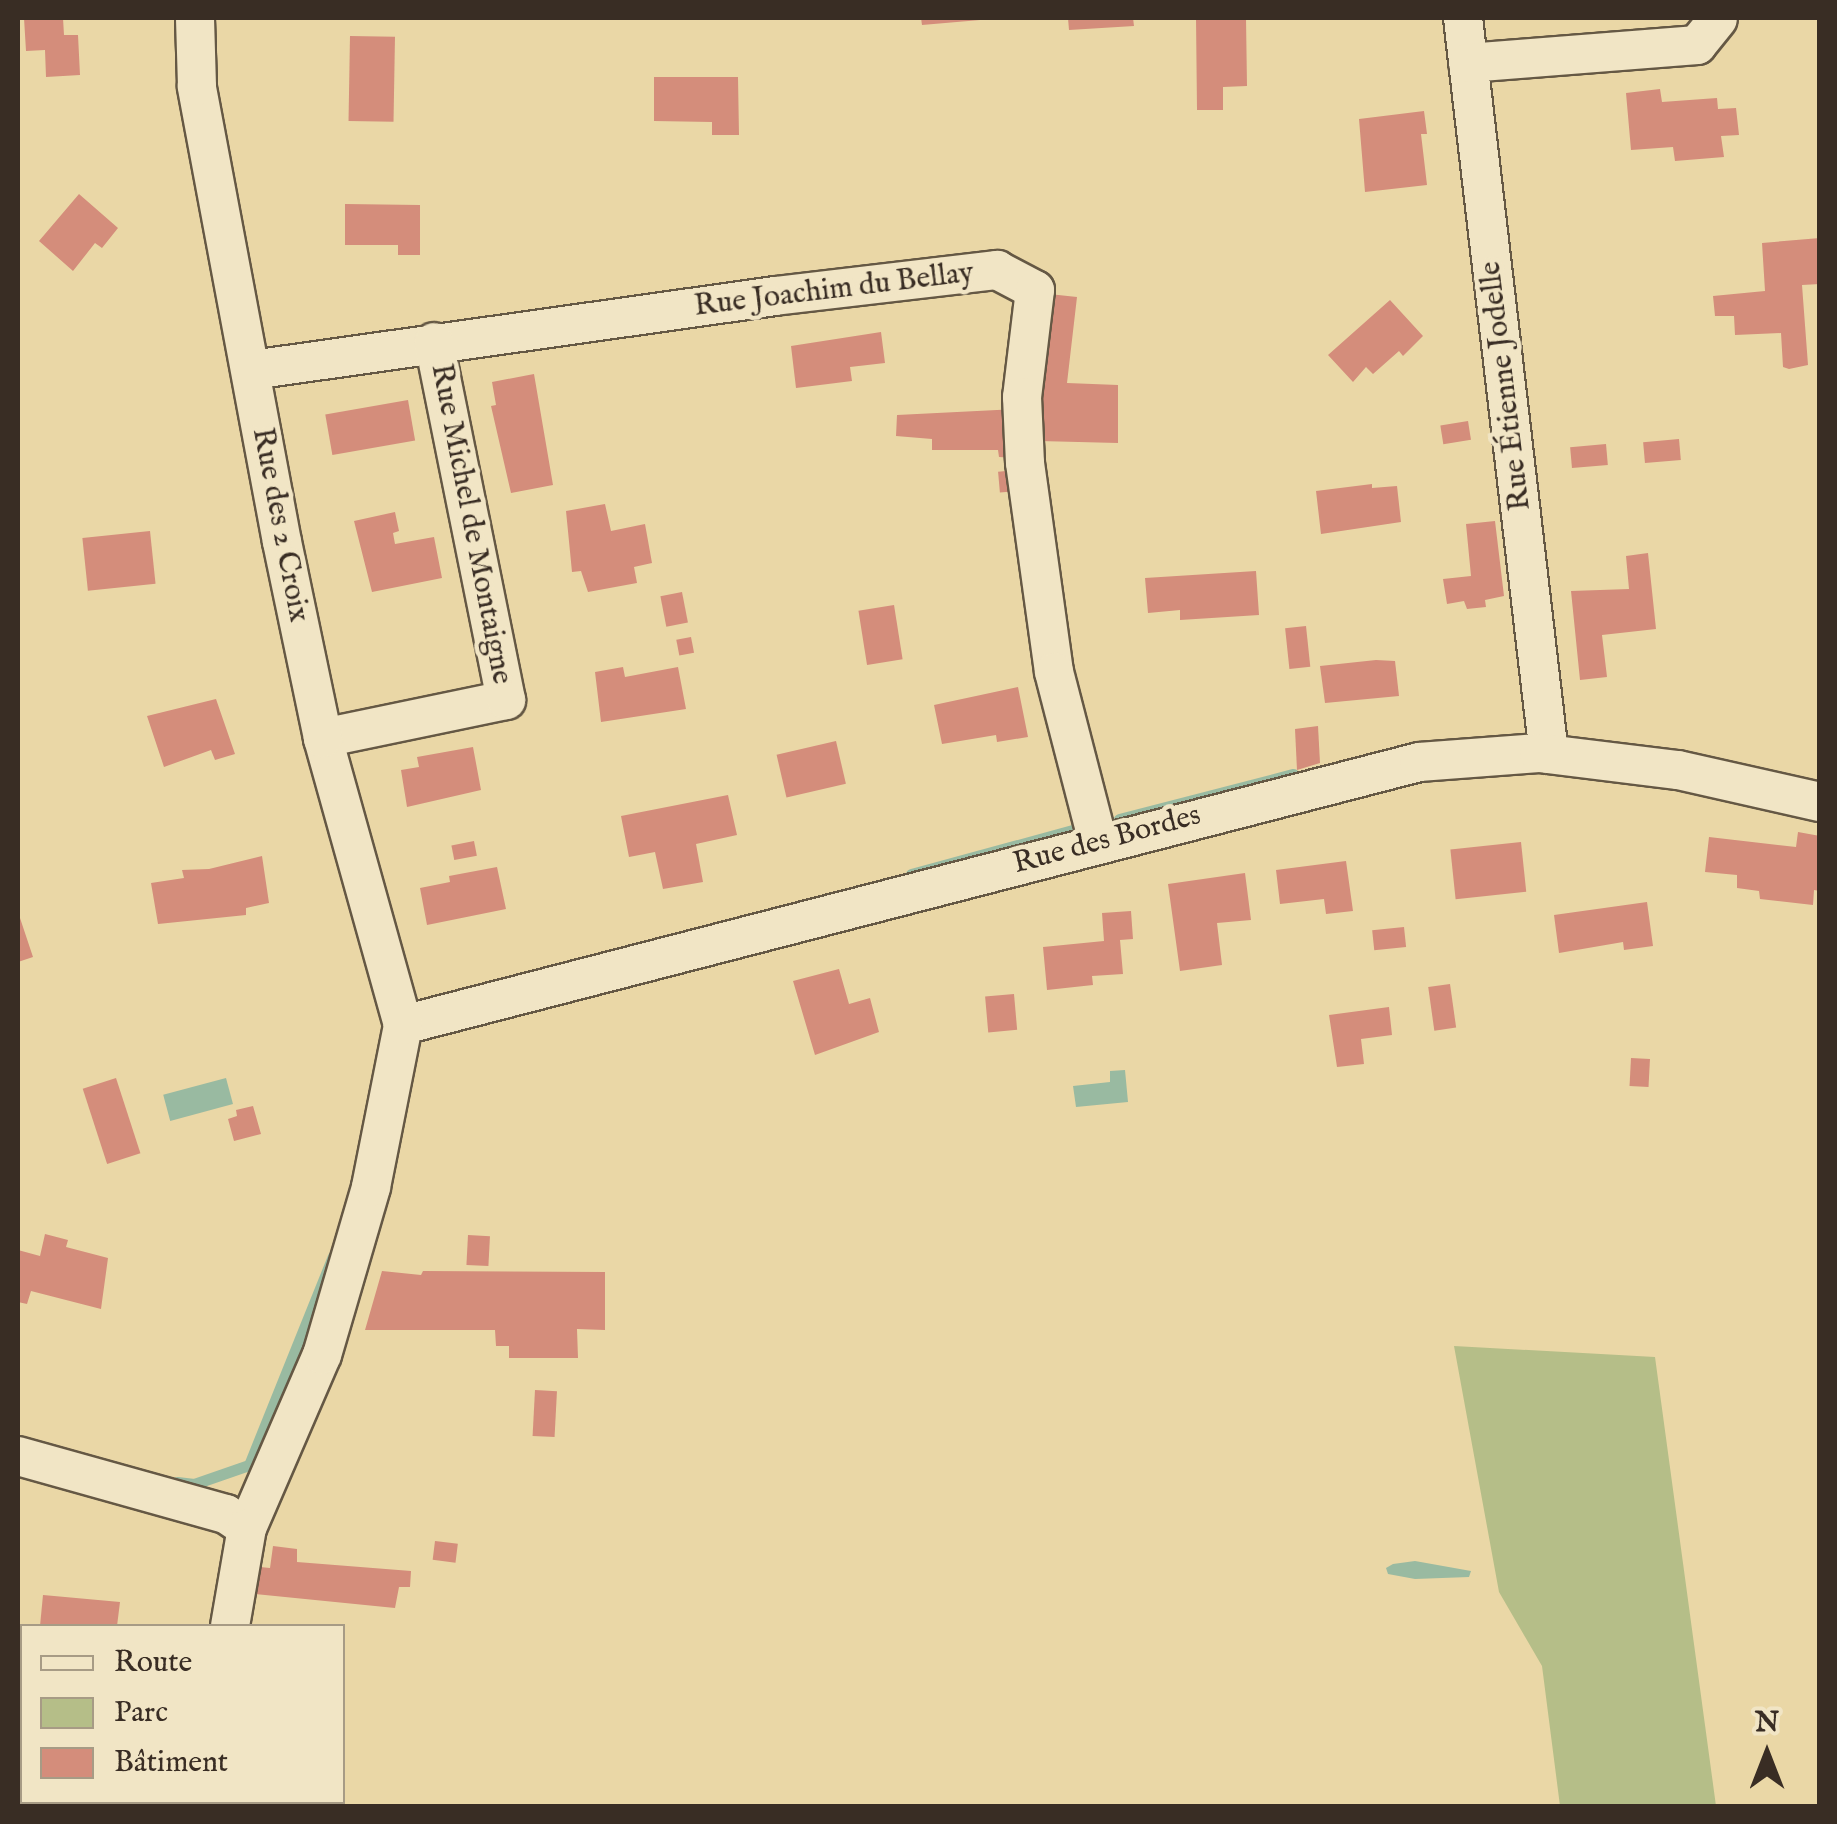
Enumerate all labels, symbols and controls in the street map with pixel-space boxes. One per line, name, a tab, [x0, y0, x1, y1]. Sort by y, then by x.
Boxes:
street label: Rue Joachim du Bellay	[692, 255, 976, 325]
street label: Rue Étienne Jodelle	[1473, 259, 1539, 513]
street label: Rue Michel de Montaigne	[422, 361, 520, 687]
street label: Rue des 2 Croix	[244, 425, 316, 625]
street label: Rue des Bordes	[1009, 798, 1205, 882]
legend	[20, 1624, 345, 1804]
text: Route	[114, 1644, 192, 1682]
text: Parc	[114, 1694, 168, 1732]
north arrow	[1717, 1704, 1817, 1804]
text: N	[1755, 1706, 1779, 1741]
text: Bâtiment	[114, 1744, 228, 1782]

